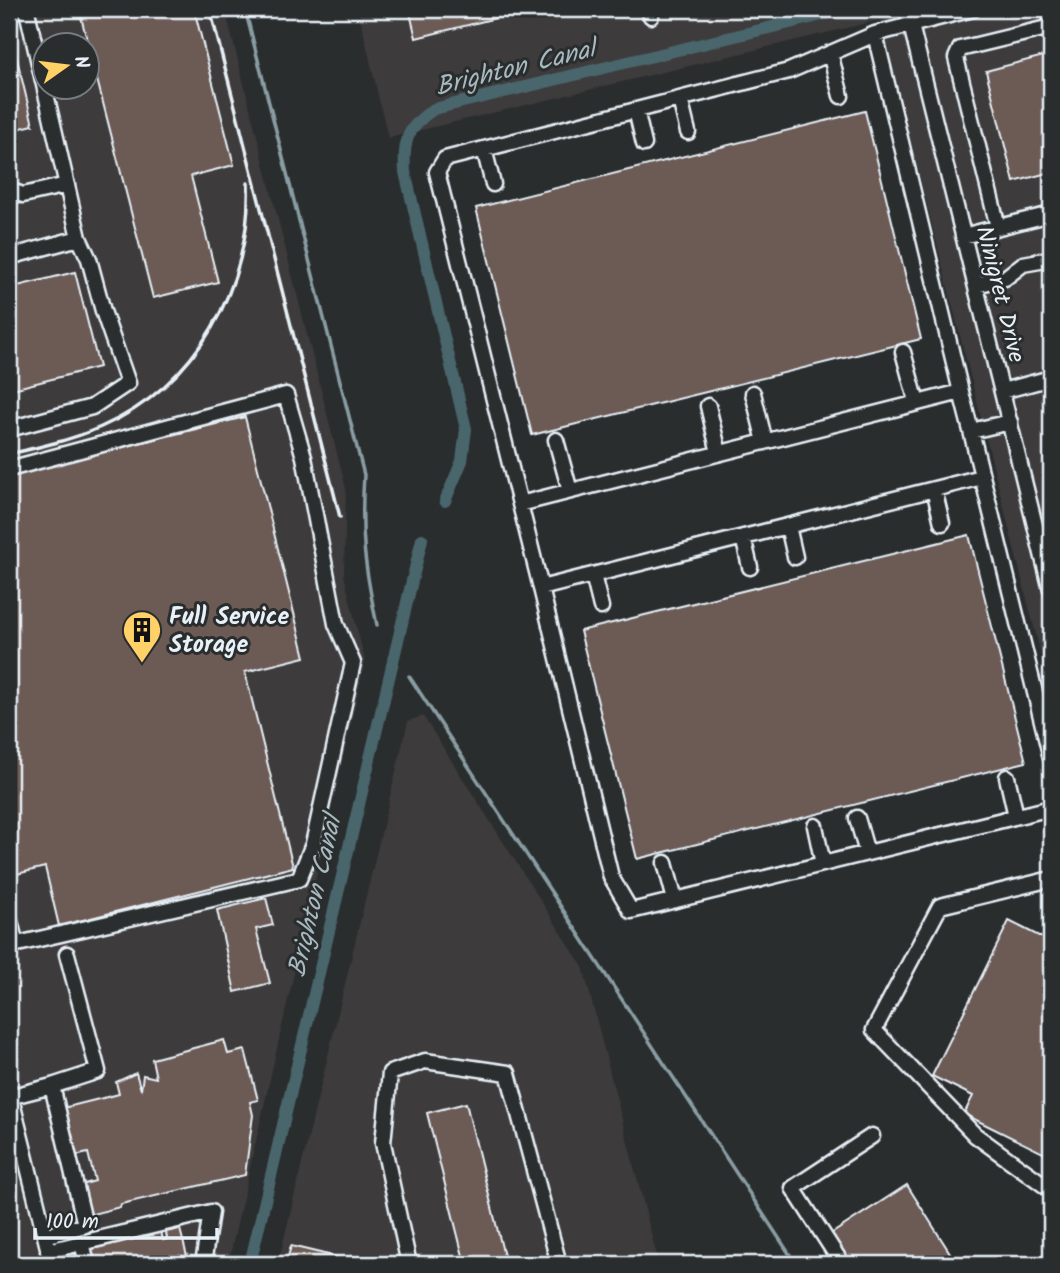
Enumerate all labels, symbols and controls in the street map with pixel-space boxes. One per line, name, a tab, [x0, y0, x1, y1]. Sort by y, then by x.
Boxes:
water label: Brighton Canal	[431, 28, 605, 109]
north arrow	[32, 32, 102, 102]
text: N	[65, 53, 97, 72]
street label: Ninigret Drive	[964, 222, 1035, 367]
place label: Full Service Storage	[169, 598, 289, 665]
building icon: Full Service Storage	[121, 609, 163, 664]
water label: Brighton Canal	[277, 807, 356, 981]
scale bar	[35, 1196, 217, 1240]
text: 100 m	[46, 1206, 99, 1239]

